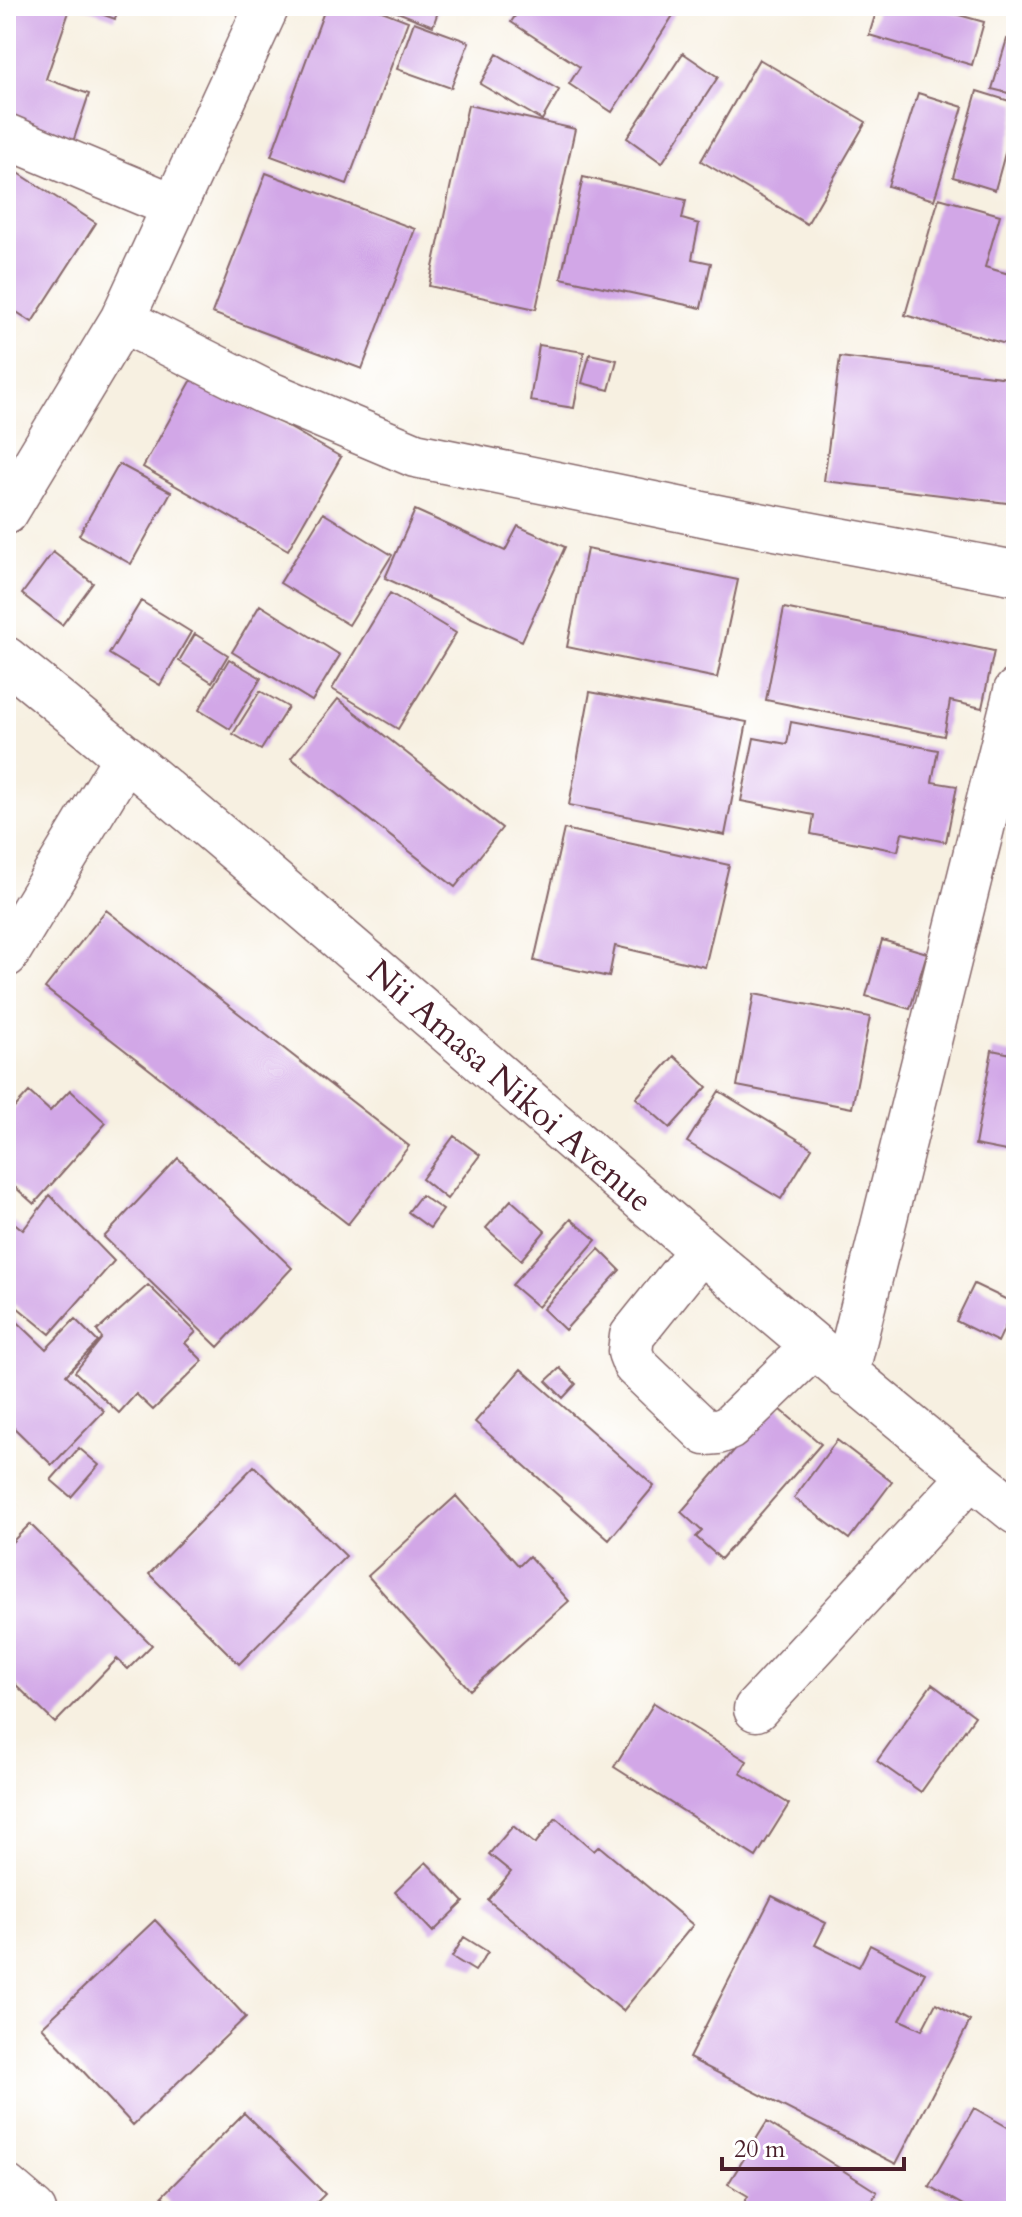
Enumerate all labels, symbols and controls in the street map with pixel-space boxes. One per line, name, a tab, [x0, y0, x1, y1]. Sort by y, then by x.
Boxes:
street label: Nii Amasa Nikoi Avenue	[357, 949, 663, 1223]
scale bar	[722, 2121, 904, 2171]
text: 20 m	[734, 2133, 786, 2166]

